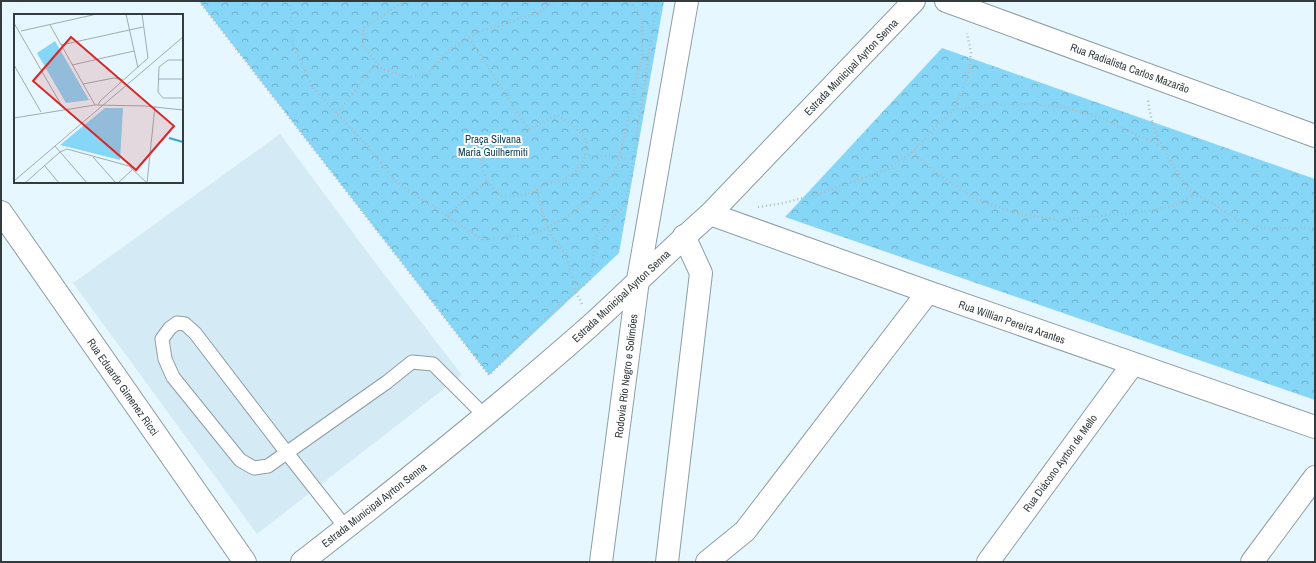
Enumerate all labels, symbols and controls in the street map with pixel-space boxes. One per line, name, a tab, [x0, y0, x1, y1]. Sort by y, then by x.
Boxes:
inset map	[14, 14, 183, 183]
street label: Estrada Municipal Ayrton Senna	[801, 16, 901, 118]
street label: Rua Radialista Carlos Mazarão	[1068, 40, 1192, 96]
park label: Praça Silvana Maria Guilhermiti	[458, 132, 528, 159]
street label: Estrada Municipal Ayrton Senna	[569, 247, 673, 345]
street label: Rua Willian Pereira Arantes	[957, 297, 1068, 347]
street label: Rodovia Rio Negro e Solimões	[611, 313, 641, 439]
street label: Rua Eduardo Gimenez Ricci	[84, 336, 162, 438]
street label: Rua Diácono Ayrton de Mello	[1020, 411, 1100, 515]
street label: Estrada Municipal Ayrton Senna	[319, 460, 429, 550]

